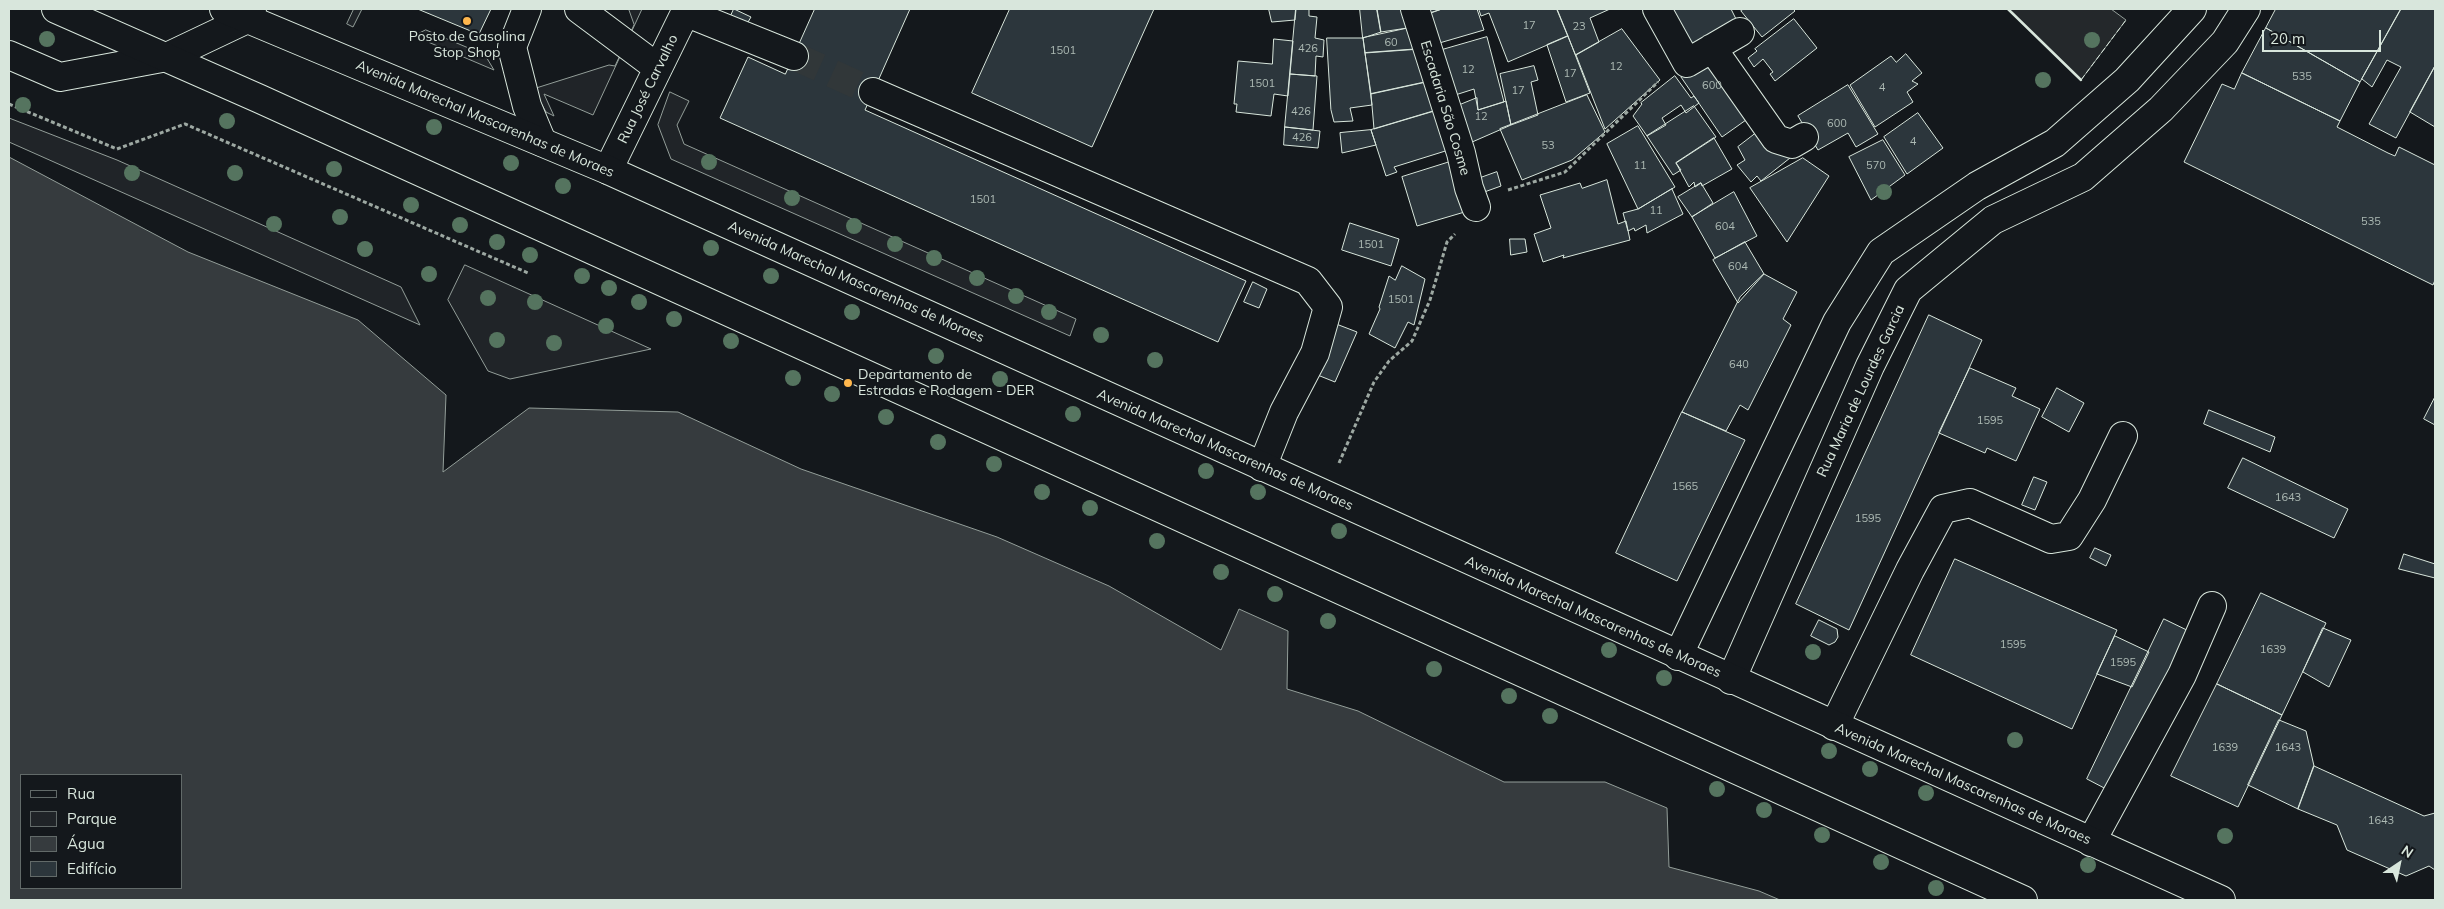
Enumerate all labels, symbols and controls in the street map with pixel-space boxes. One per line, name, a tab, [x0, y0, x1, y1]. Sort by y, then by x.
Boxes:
marker: Posto de Gasolina Stop Shop	[461, 15, 473, 27]
house number: 17	[1522, 19, 1536, 33]
house number: 23	[1572, 20, 1586, 34]
scale bar	[2264, 20, 2383, 52]
place label: Posto de Gasolina Stop Shop	[409, 29, 525, 62]
text: 20 m	[2270, 29, 2305, 48]
street label: Rua José Carvalho	[614, 32, 682, 146]
house number: 60	[1384, 36, 1398, 50]
street label: Escadaria São Cosme	[1416, 38, 1474, 178]
house number: 426	[1298, 42, 1318, 56]
house number: 1501	[1050, 44, 1076, 58]
street label: Avenida Marechal Mascarenhas de Moraes	[353, 57, 617, 181]
house number: 12	[1609, 60, 1623, 74]
house number: 12	[1461, 63, 1475, 77]
house number: 17	[1563, 67, 1577, 81]
house number: 535	[2292, 70, 2312, 84]
house number: 1501	[1249, 77, 1275, 91]
house number: 600	[1702, 79, 1722, 93]
house number: 4	[1879, 81, 1885, 95]
house number: 17	[1511, 84, 1525, 98]
house number: 426	[1291, 105, 1311, 119]
house number: 12	[1474, 110, 1488, 124]
house number: 600	[1827, 117, 1847, 131]
house number: 426	[1292, 131, 1312, 145]
house number: 4	[1910, 135, 1916, 149]
house number: 53	[1541, 139, 1555, 153]
house number: 11	[1633, 159, 1647, 173]
house number: 570	[1866, 159, 1886, 173]
house number: 1501	[970, 193, 996, 207]
house number: 11	[1649, 204, 1663, 218]
house number: 535	[2361, 215, 2381, 229]
street label: Avenida Marechal Mascarenhas de Moraes	[725, 218, 987, 346]
house number: 604	[1715, 220, 1735, 234]
house number: 1501	[1358, 238, 1384, 252]
house number: 604	[1728, 260, 1748, 274]
house number: 1501	[1388, 293, 1414, 307]
street label: Rua Maria de Lourdes Garcia	[1814, 302, 1908, 480]
house number: 640	[1729, 358, 1749, 372]
place label: Departamento de Estradas e Rodagem - DER	[858, 367, 1034, 400]
marker: Departamento de Estradas e Rodagem - DER	[842, 377, 854, 389]
street label: Avenida Marechal Mascarenhas de Moraes	[1094, 386, 1356, 514]
house number: 1595	[1977, 414, 2003, 428]
house number: 1565	[1672, 480, 1698, 494]
house number: 1643	[2275, 491, 2301, 505]
house number: 1595	[1855, 512, 1881, 526]
street label: Avenida Marechal Mascarenhas de Moraes	[1462, 553, 1724, 681]
house number: 1595	[2000, 638, 2026, 652]
house number: 1639	[2260, 643, 2286, 657]
house number: 1595	[2110, 656, 2136, 670]
street label: Avenida Marechal Mascarenhas de Moraes	[1832, 720, 2094, 848]
house number: 1639	[2212, 741, 2238, 755]
house number: 1643	[2275, 741, 2301, 755]
legend	[20, 774, 182, 889]
text: Rua	[67, 784, 95, 803]
text: Parque	[67, 809, 117, 828]
house number: 1643	[2368, 814, 2394, 828]
text: Água	[67, 834, 105, 853]
north arrow	[2374, 839, 2424, 889]
text: N	[2398, 841, 2417, 862]
text: Edifício	[67, 859, 117, 878]

